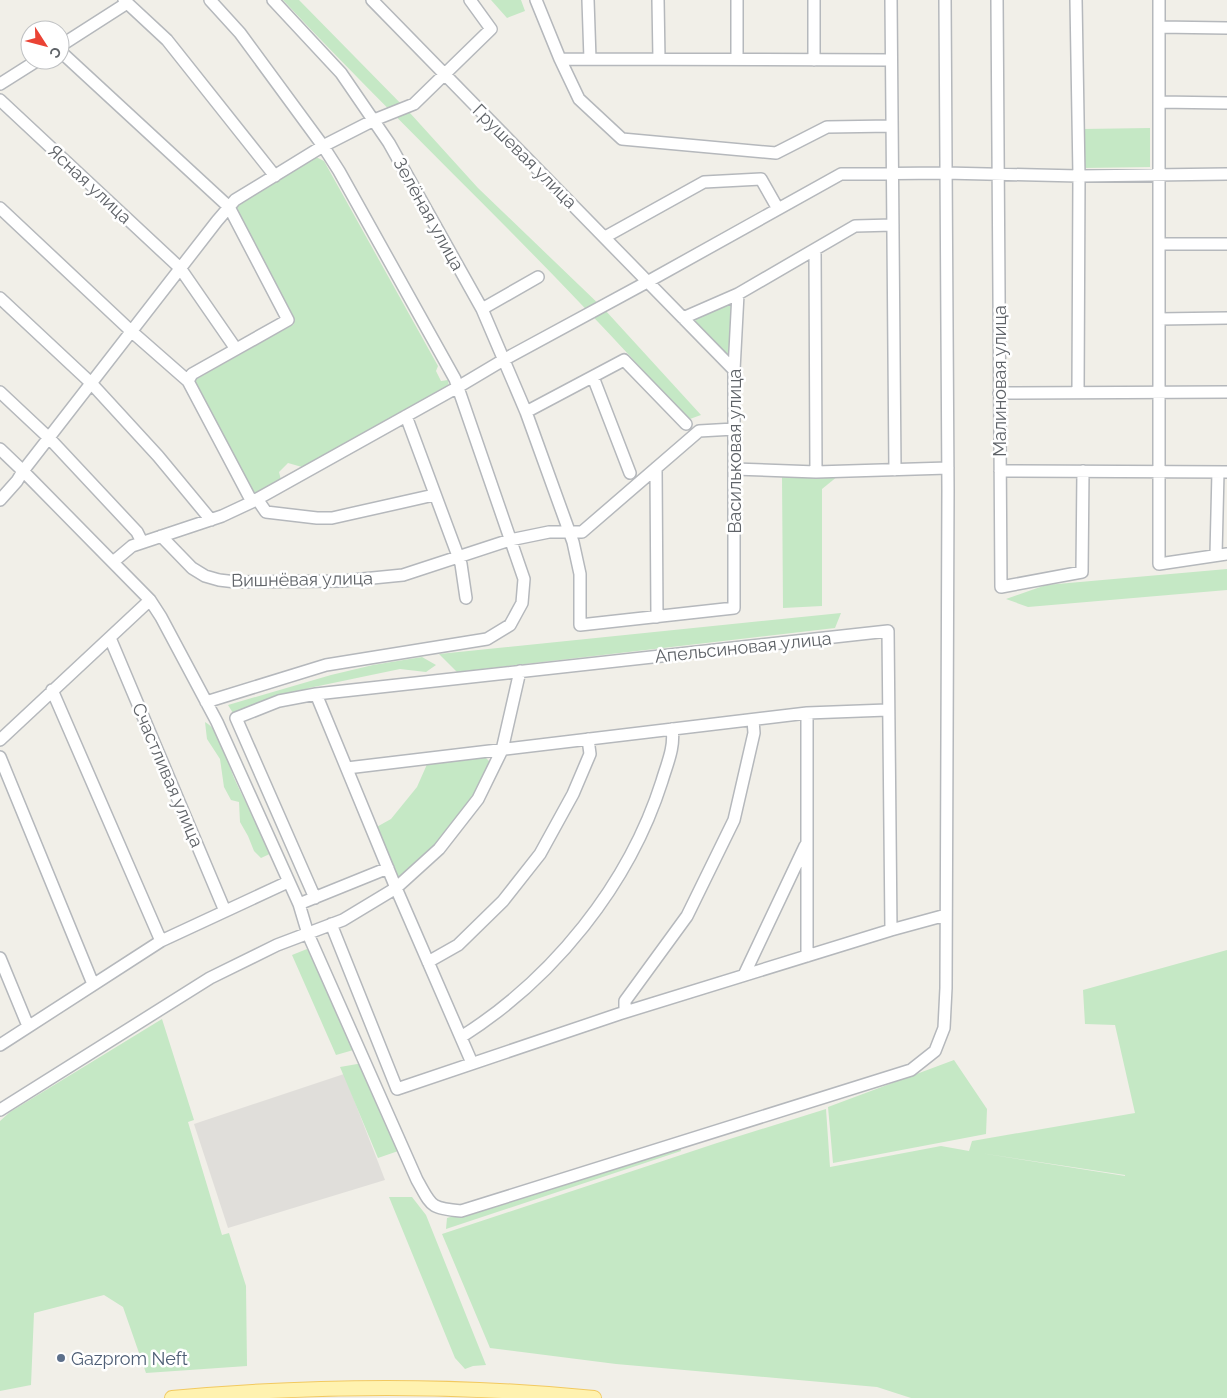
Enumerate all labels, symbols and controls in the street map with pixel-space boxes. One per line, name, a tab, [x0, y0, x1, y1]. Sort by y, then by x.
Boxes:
north arrow	[20, 20, 70, 70]
text: С	[46, 44, 65, 62]
street label: Грушевая улица	[469, 100, 581, 212]
street label: Ясная улица	[44, 140, 136, 228]
street label: Зелёная улица	[389, 154, 469, 274]
street label: Малиновая улица	[989, 305, 1010, 457]
street label: Васильковая улица	[724, 369, 745, 533]
street label: Вишнёвая улица	[231, 567, 373, 591]
street label: Апельсиновая улица	[654, 627, 832, 667]
street label: Счастливая улица	[128, 700, 208, 850]
place label: Gazprom Neft	[71, 1348, 188, 1369]
marker: Gazprom Neft	[55, 1352, 67, 1364]

